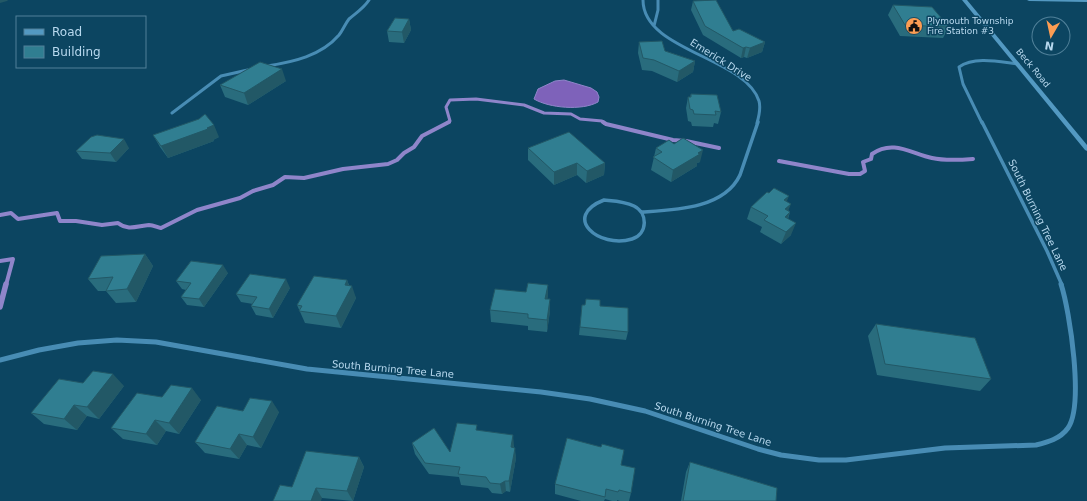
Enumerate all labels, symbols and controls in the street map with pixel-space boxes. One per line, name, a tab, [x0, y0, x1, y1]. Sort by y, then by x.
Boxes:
legend	[16, 16, 146, 68]
public building icon: Plymouth Township Fire Station #3	[904, 16, 924, 36]
place label: Plymouth Township Fire Station #3	[927, 16, 1014, 36]
north arrow	[1031, 16, 1071, 56]
text: Road	[52, 25, 82, 39]
street label: Emerick Drive	[688, 37, 754, 83]
text: N	[1044, 38, 1055, 53]
text: Building	[52, 45, 101, 59]
street label: Beck Road	[1014, 47, 1052, 89]
street label: South Burning Tree Lane	[1006, 158, 1070, 272]
street label: South Burning Tree Lane	[331, 358, 455, 380]
street label: South Burning Tree Lane	[653, 400, 773, 448]

